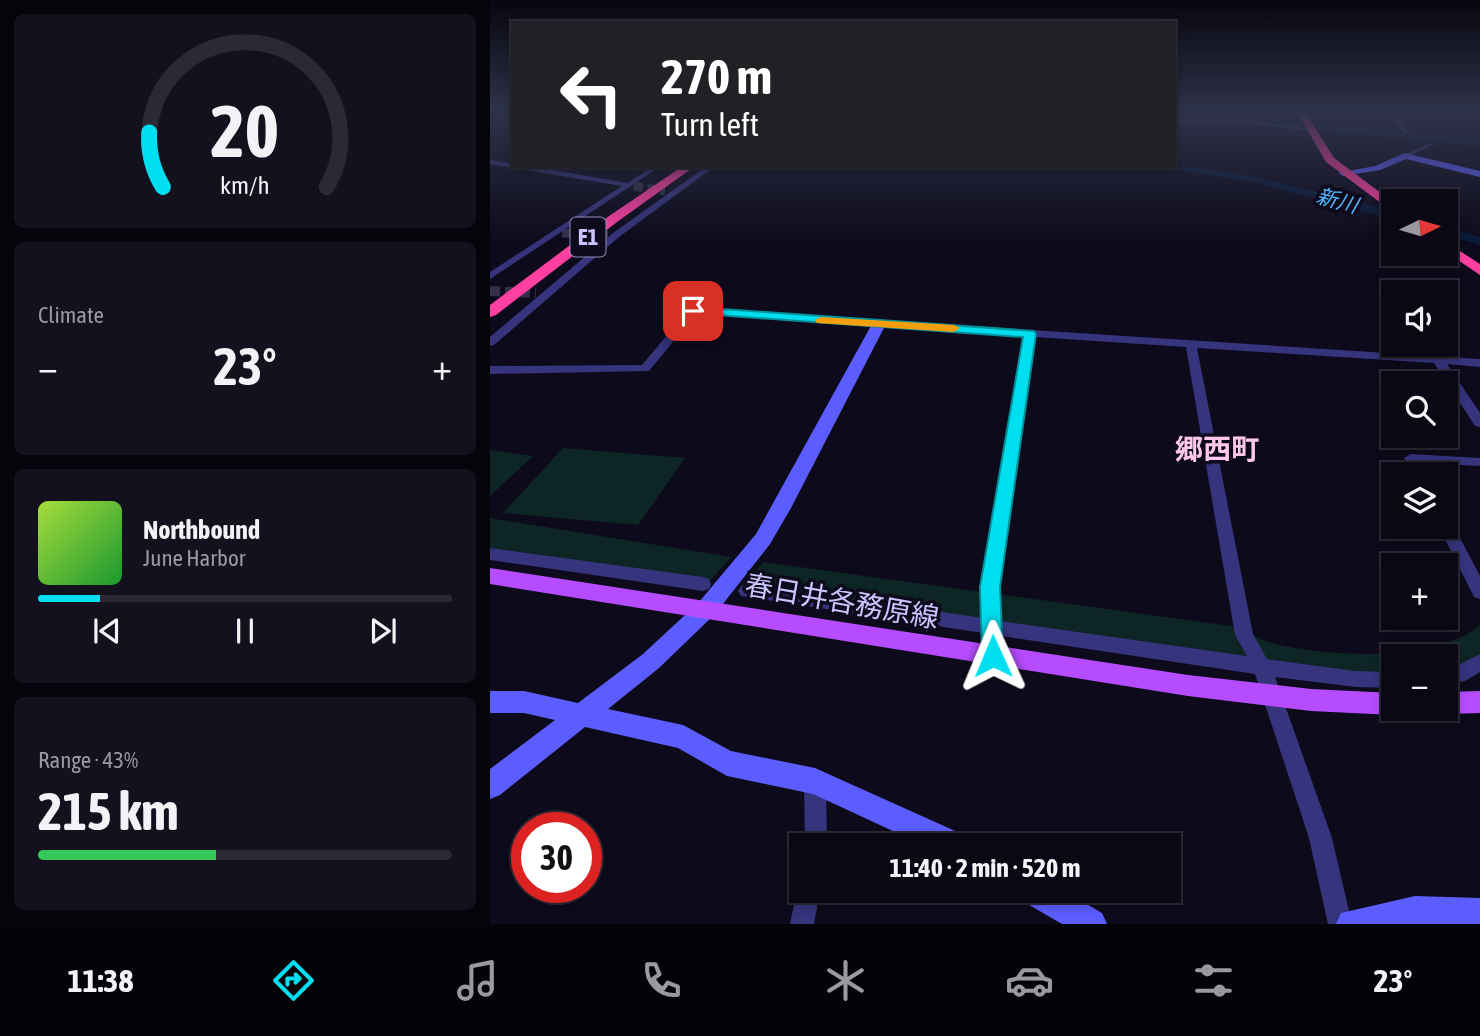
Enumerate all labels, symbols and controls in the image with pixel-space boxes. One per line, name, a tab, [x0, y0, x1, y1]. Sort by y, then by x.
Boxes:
text: 270 m	[661, 48, 772, 104]
icon: left	[546, 49, 637, 140]
text: 20	[211, 89, 279, 172]
text: Turn left	[661, 106, 759, 143]
text: km/h	[220, 171, 270, 199]
water label: 新川	[1314, 183, 1363, 218]
north arrow	[1381, 189, 1458, 266]
map controls	[1381, 189, 1458, 721]
road number: E1	[570, 218, 606, 256]
button: sound	[1381, 280, 1458, 357]
pin	[663, 281, 723, 341]
icon: arrive	[674, 292, 712, 330]
text: Climate	[38, 302, 104, 328]
text: 23°	[213, 336, 277, 396]
text: −	[38, 345, 58, 388]
text: +	[432, 345, 452, 388]
button: search	[1381, 371, 1458, 448]
district label: 郷西町	[1175, 433, 1259, 465]
button: layers	[1381, 462, 1458, 539]
text: Northbound	[143, 515, 260, 545]
text: June Harbor	[143, 545, 246, 571]
button: +	[1381, 553, 1458, 630]
street label: 春日井各務原線	[743, 568, 941, 634]
icon: previous	[88, 612, 126, 650]
icon: pause	[226, 612, 264, 650]
icon: next	[364, 612, 402, 650]
position arrow	[956, 619, 1030, 693]
button: −	[1381, 644, 1458, 721]
text: Range · 43%	[38, 747, 138, 773]
text: 215 km	[38, 781, 179, 841]
speed limit sign: 30	[511, 812, 602, 903]
text: 11:40 · 2 min · 520 m	[890, 853, 1080, 883]
icon: directions	[269, 956, 318, 1005]
icon: music	[453, 956, 502, 1005]
icon: phone	[637, 956, 686, 1005]
icon: climate	[821, 956, 870, 1005]
icon: car	[1005, 956, 1054, 1005]
icon: filters	[1189, 956, 1238, 1005]
text: 11:38	[68, 962, 133, 999]
text: 23°	[1373, 962, 1412, 999]

